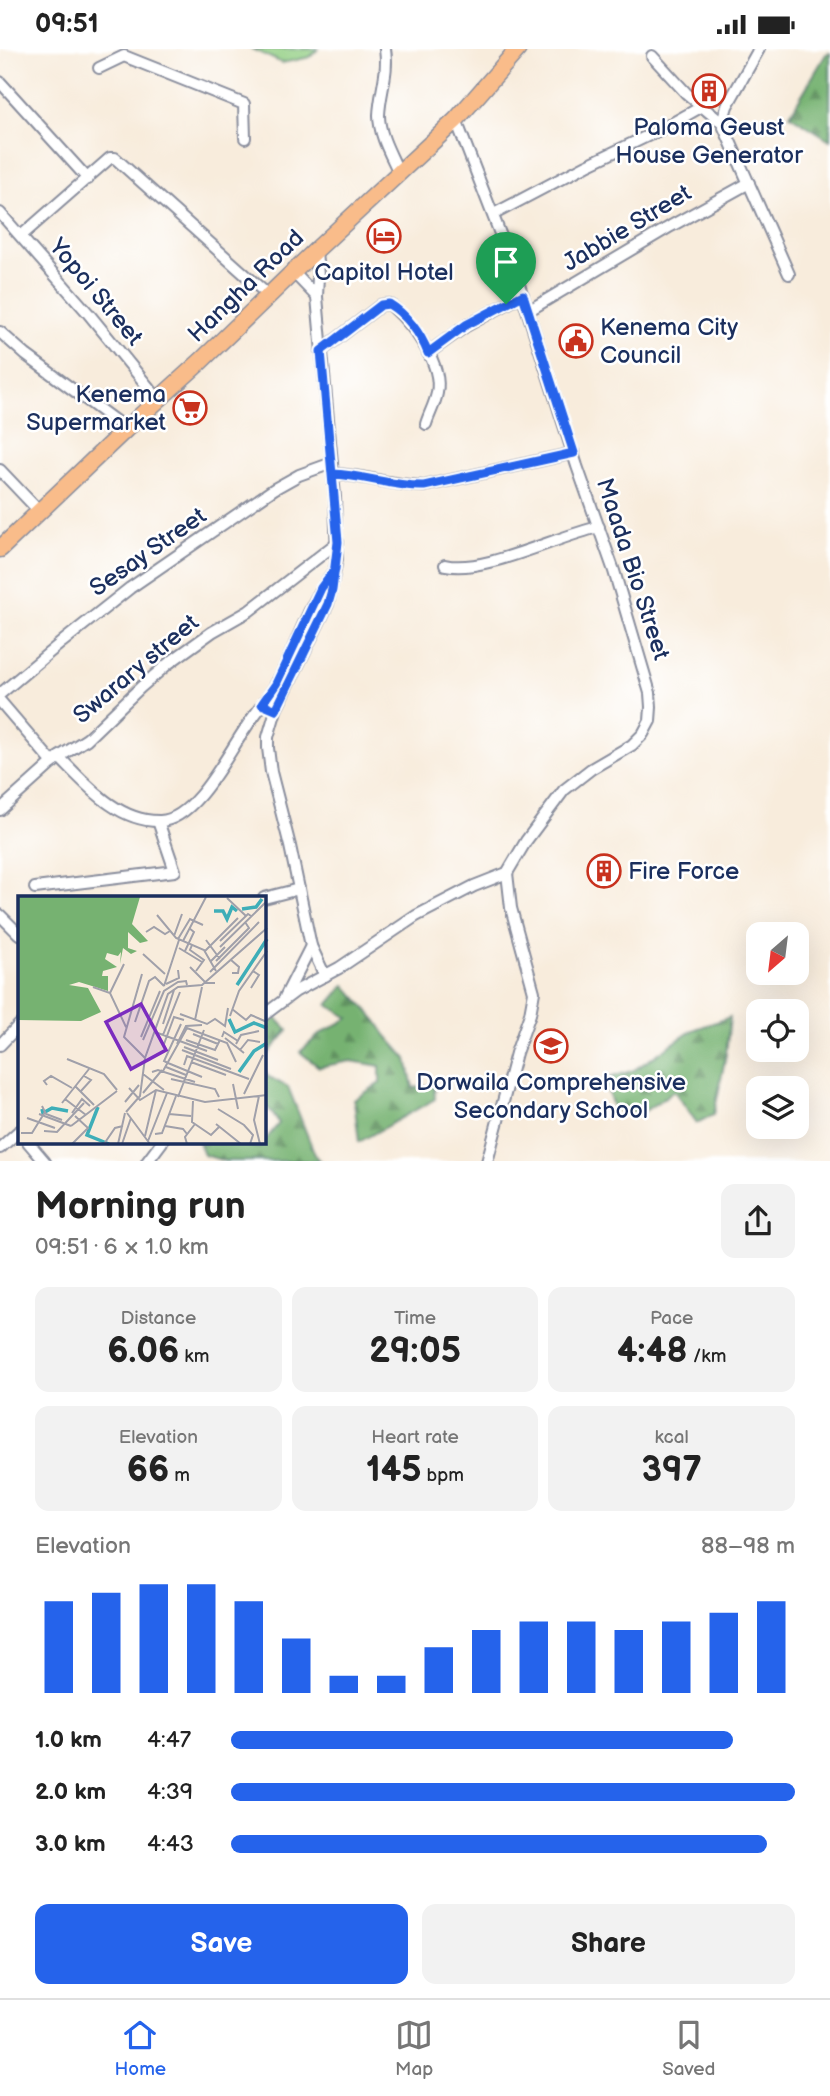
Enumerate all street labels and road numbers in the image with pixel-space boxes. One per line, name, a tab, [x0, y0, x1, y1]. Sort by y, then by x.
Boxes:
street label: Jabbie Street	[558, 178, 697, 278]
street label: Hangha Road	[182, 224, 310, 348]
street label: Yopoi Street	[42, 232, 150, 352]
street label: Maada Bio Street	[590, 475, 676, 664]
street label: Sesay Street	[84, 501, 212, 603]
street label: Swarary street	[67, 608, 205, 730]

